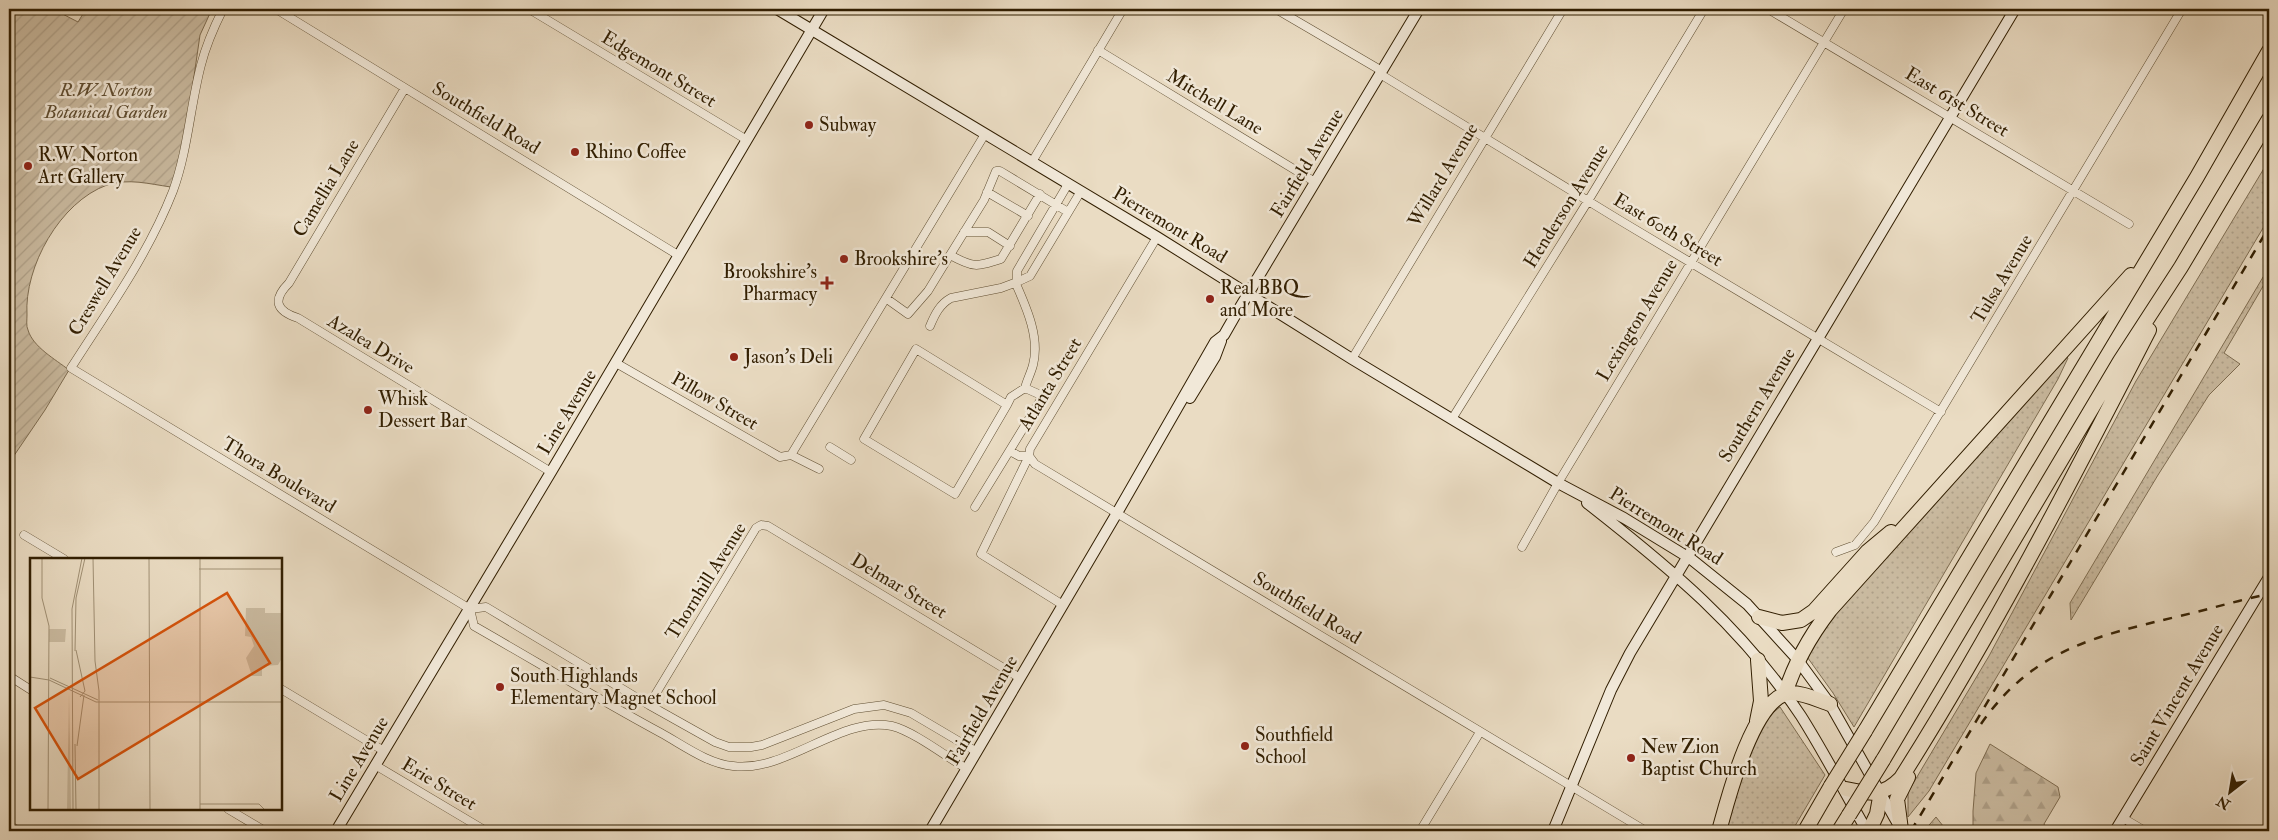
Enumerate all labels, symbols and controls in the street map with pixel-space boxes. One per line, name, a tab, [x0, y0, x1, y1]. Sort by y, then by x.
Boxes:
street label: Edgemont Street	[597, 25, 721, 113]
street label: East 61st Street	[1901, 62, 2013, 142]
street label: Mitchell Lane	[1163, 64, 1268, 140]
street label: Southfield Road	[428, 76, 545, 160]
park label: R.W. Norton Botanical Garden	[43, 78, 168, 124]
street label: Fairfield Avenue	[1265, 104, 1349, 222]
place label: Subway	[819, 113, 877, 137]
marker: Subway	[803, 119, 815, 131]
street label: Willard Avenue	[1402, 119, 1484, 232]
street label: Camellia Lane	[287, 135, 365, 241]
street label: Henderson Avenue	[1518, 139, 1614, 273]
place label: Rhino Coffee	[585, 140, 686, 164]
place label: R.W. Norton Art Gallery	[37, 143, 138, 189]
marker: Rhino Coffee	[569, 146, 581, 158]
marker: R.W. Norton Art Gallery	[22, 160, 34, 172]
street label: Pierremont Road	[1108, 181, 1232, 269]
street label: East 60th Street	[1609, 188, 1727, 272]
street label: Creswell Avenue	[63, 222, 147, 340]
street label: Tulsa Avenue	[1966, 230, 2038, 328]
place label: Brookshire's	[854, 247, 948, 271]
marker: Brookshire's	[838, 253, 850, 265]
street label: Lexington Avenue	[1591, 254, 1683, 385]
place label: Brookshire's Pharmacy	[723, 260, 818, 306]
place label: Real BBQ and More	[1220, 276, 1311, 322]
marker: Brookshire's Pharmacy	[821, 277, 833, 289]
marker: Real BBQ and More	[1204, 293, 1216, 305]
street label: Azalea Drive	[322, 308, 419, 379]
street label: Atlanta Street	[1012, 333, 1087, 436]
street label: Southern Avenue	[1713, 343, 1801, 467]
place label: Jason's Deli	[743, 345, 833, 369]
marker: Jason's Deli	[728, 351, 740, 363]
street label: Line Avenue	[532, 365, 602, 459]
street label: Pillow Street	[667, 367, 763, 435]
place label: Whisk Dessert Bar	[377, 387, 467, 433]
marker: Whisk Dessert Bar	[362, 404, 374, 416]
street label: Thora Boulevard	[218, 432, 341, 519]
street label: Pierremont Road	[1605, 482, 1728, 571]
street label: Thornhill Avenue	[660, 518, 752, 644]
street label: Delmar Street	[847, 548, 951, 624]
inset map	[30, 558, 282, 810]
street label: Southfield Road	[1249, 566, 1366, 650]
street label: Saint Vincent Avenue	[2125, 619, 2229, 771]
street label: Fairfield Avenue	[941, 651, 1023, 769]
place label: South Highlands Elementary Magnet School	[510, 664, 717, 710]
marker: South Highlands Elementary Magnet School	[494, 681, 506, 693]
street label: Line Avenue	[324, 712, 394, 806]
place label: Southfield School	[1255, 723, 1334, 769]
place label: New Zion Baptist Church	[1641, 735, 1757, 782]
marker: Southfield School	[1239, 740, 1251, 752]
street label: Erie Street	[397, 752, 481, 816]
marker: New Zion Baptist Church	[1625, 752, 1637, 764]
north arrow	[2206, 768, 2256, 818]
text: N	[2213, 792, 2234, 814]

